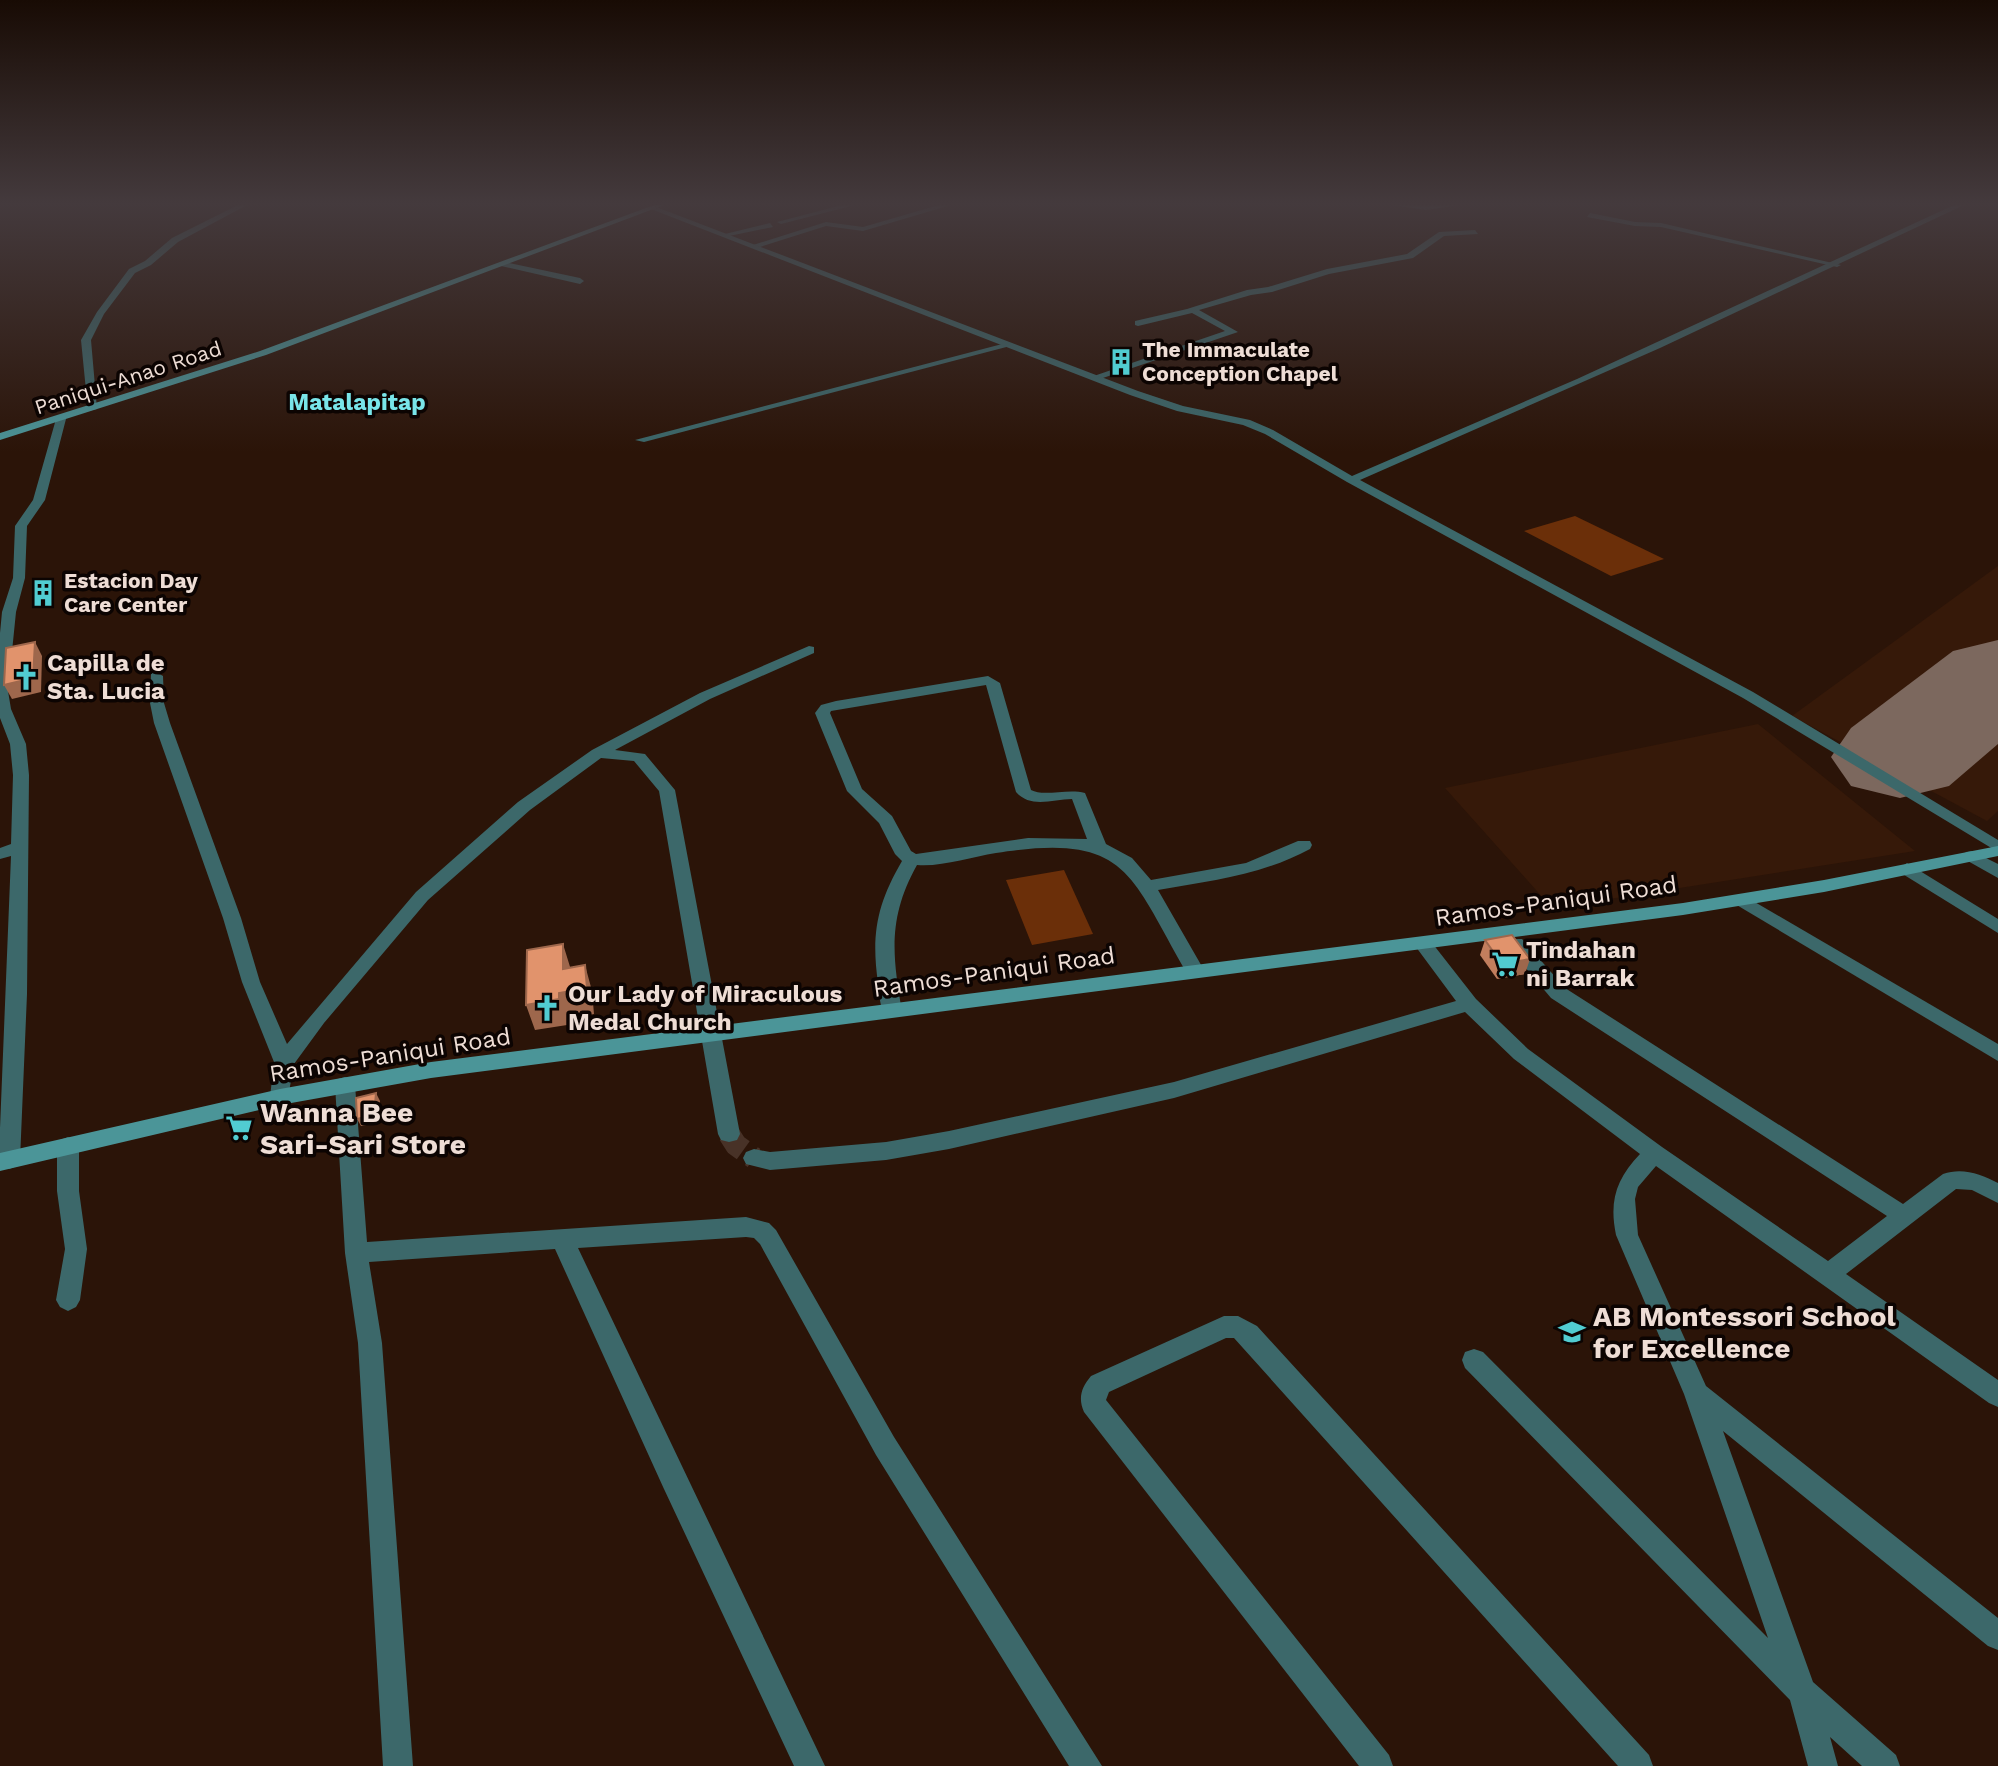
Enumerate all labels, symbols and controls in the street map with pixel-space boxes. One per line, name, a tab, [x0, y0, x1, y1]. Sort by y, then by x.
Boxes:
street label: Paniqui-Anao Road	[31, 336, 224, 420]
place label: The Immaculate Conception Chapel	[1142, 337, 1338, 386]
building icon: The Immaculate Conception Chapel	[1106, 347, 1136, 377]
district label: Matalapitap	[288, 389, 426, 416]
place label: Estacion Day Care Center	[64, 568, 198, 617]
building icon: Estacion Day Care Center	[28, 578, 58, 608]
place label: Capilla de Sta. Lucia	[47, 649, 165, 705]
church icon: Capilla de Sta. Lucia	[11, 662, 41, 692]
street label: Ramos-Paniqui Road	[1433, 870, 1679, 932]
place label: Tindahan ni Barrak	[1526, 936, 1636, 992]
street label: Ramos-Paniqui Road	[871, 941, 1117, 1003]
supermarket icon: Tindahan ni Barrak	[1490, 949, 1520, 979]
place label: Our Lady of Miraculous Medal Church	[568, 980, 843, 1036]
church icon: Our Lady of Miraculous Medal Church	[532, 993, 562, 1023]
street label: Ramos-Paniqui Road	[267, 1022, 513, 1088]
place label: Wanna Bee Sari-Sari Store	[260, 1096, 466, 1161]
supermarket icon: Wanna Bee Sari-Sari Store	[224, 1113, 254, 1143]
place label: AB Montessori School for Excellence	[1593, 1300, 1897, 1365]
school or university icon: AB Montessori School for Excellence	[1557, 1317, 1587, 1347]

